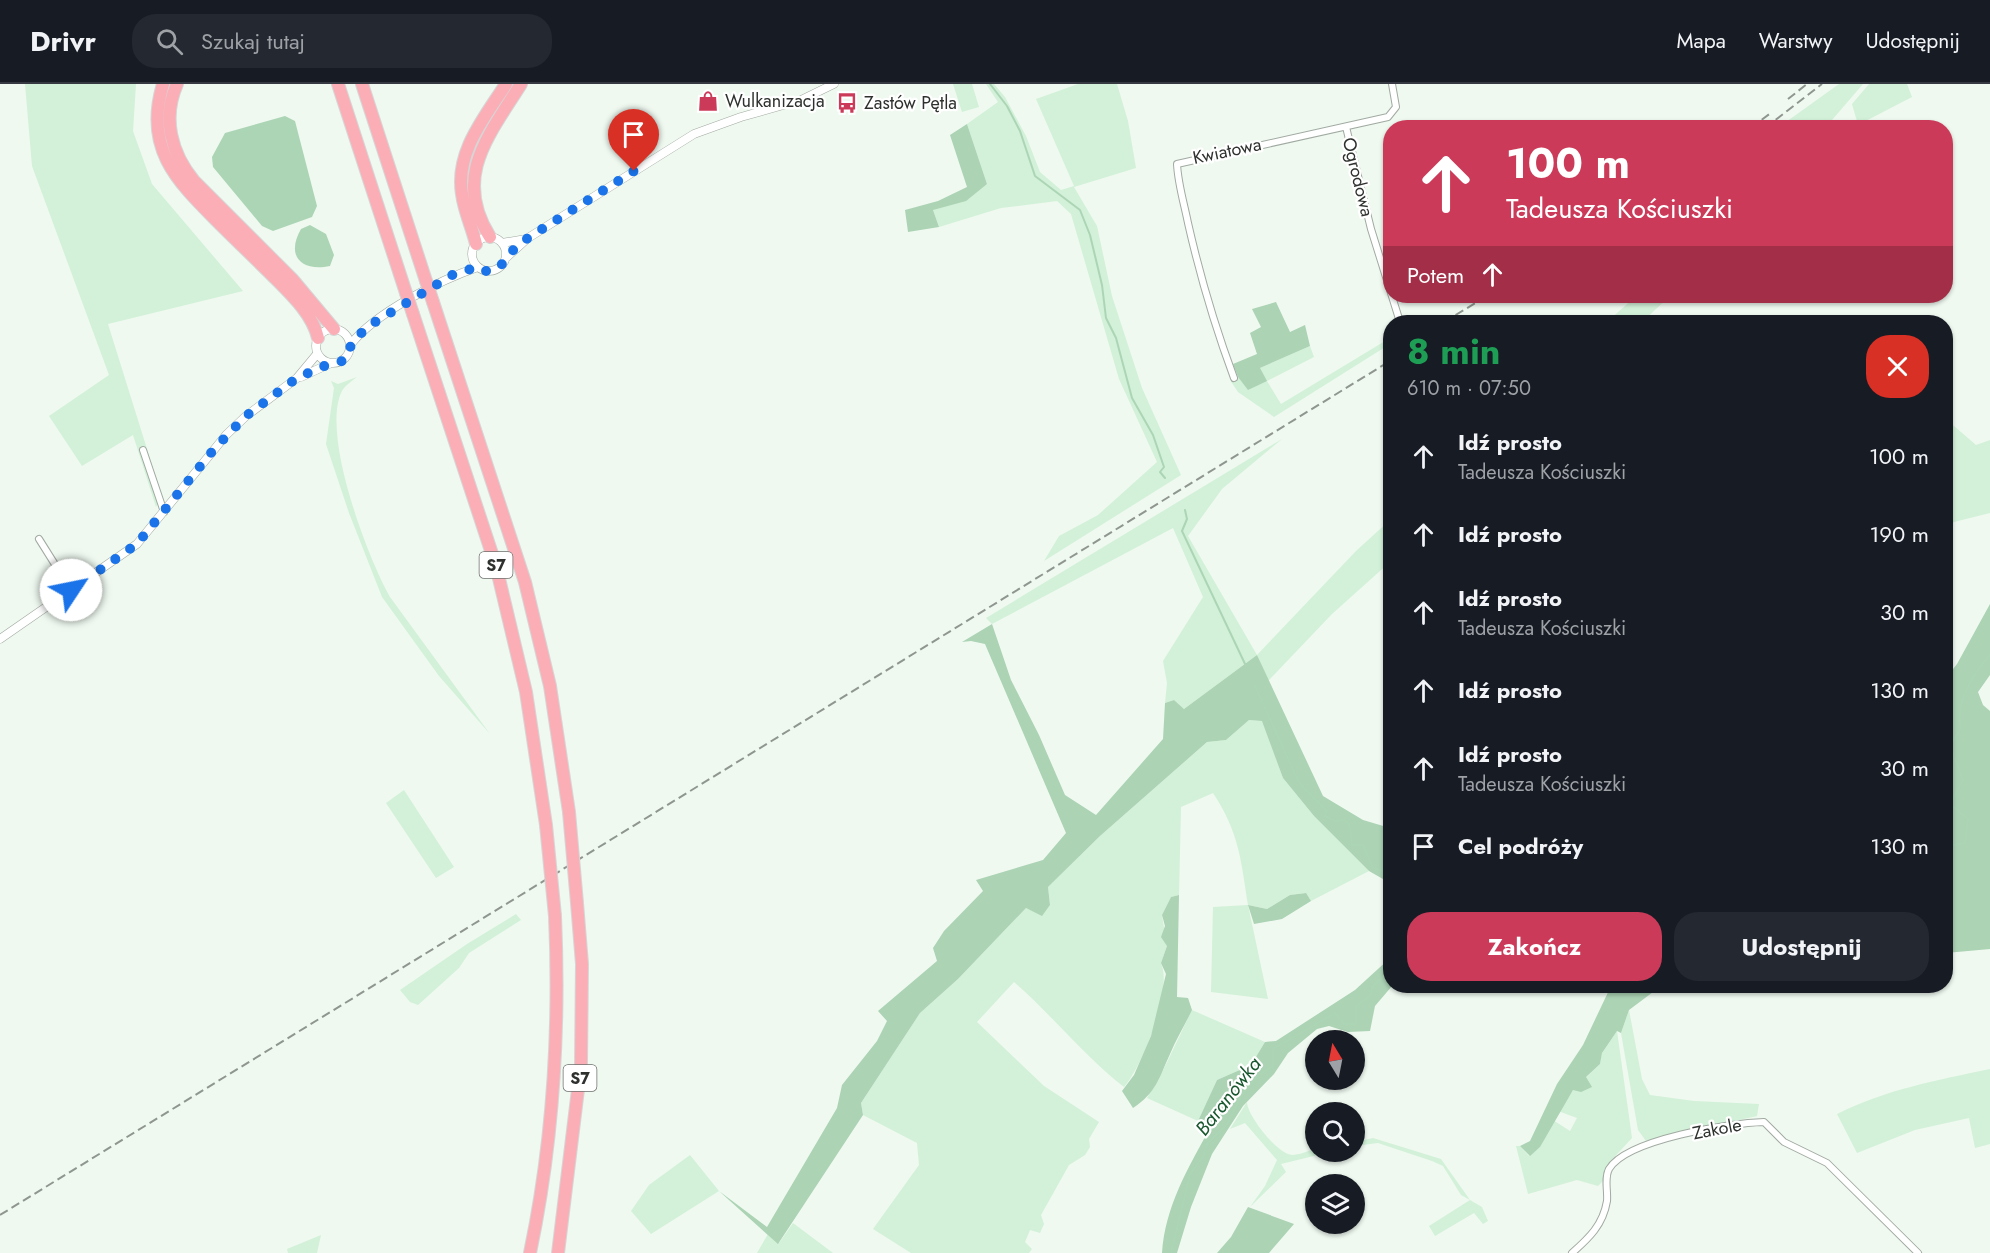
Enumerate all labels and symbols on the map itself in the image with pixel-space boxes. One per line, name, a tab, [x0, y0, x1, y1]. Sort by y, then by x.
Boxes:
place label: Wulkanizacja	[725, 88, 825, 114]
shop icon: Wulkanizacja	[696, 89, 720, 113]
place label: Zastów Pętla	[864, 90, 957, 116]
bus stop icon: Zastów Pętla	[835, 91, 859, 115]
pin	[608, 109, 659, 171]
street label: Kwiatowa	[1190, 131, 1264, 171]
street label: Ogrodowa	[1336, 135, 1380, 219]
road number: S7	[480, 552, 512, 578]
position arrow	[39, 558, 103, 622]
north arrow	[1305, 1030, 1365, 1090]
water label: Baranówka	[1188, 1051, 1268, 1142]
road number: S7	[564, 1065, 596, 1091]
street label: Zakole	[1690, 1112, 1744, 1146]

